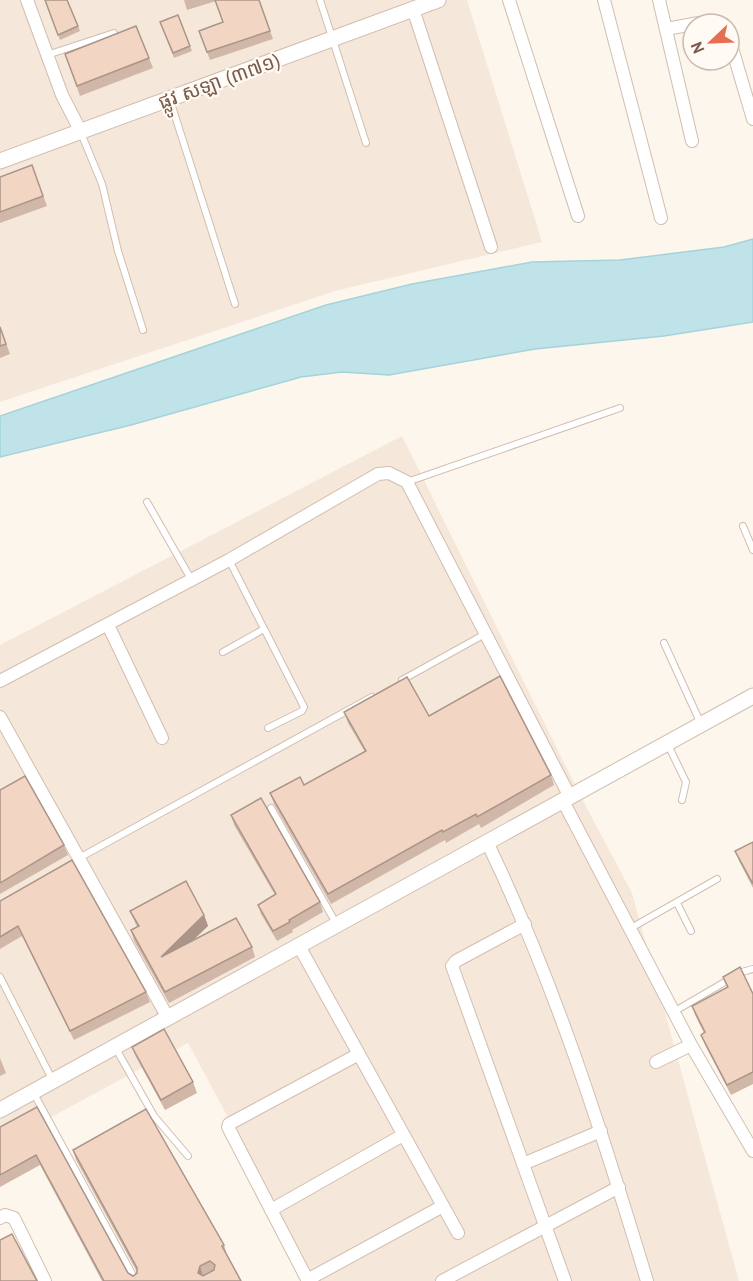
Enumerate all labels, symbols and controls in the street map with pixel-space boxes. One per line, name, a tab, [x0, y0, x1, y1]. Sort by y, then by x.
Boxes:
north arrow	[681, 12, 741, 72]
text: N	[686, 39, 708, 57]
street label: ផ្លូវ សឡា (៣៧១)	[154, 47, 286, 121]

